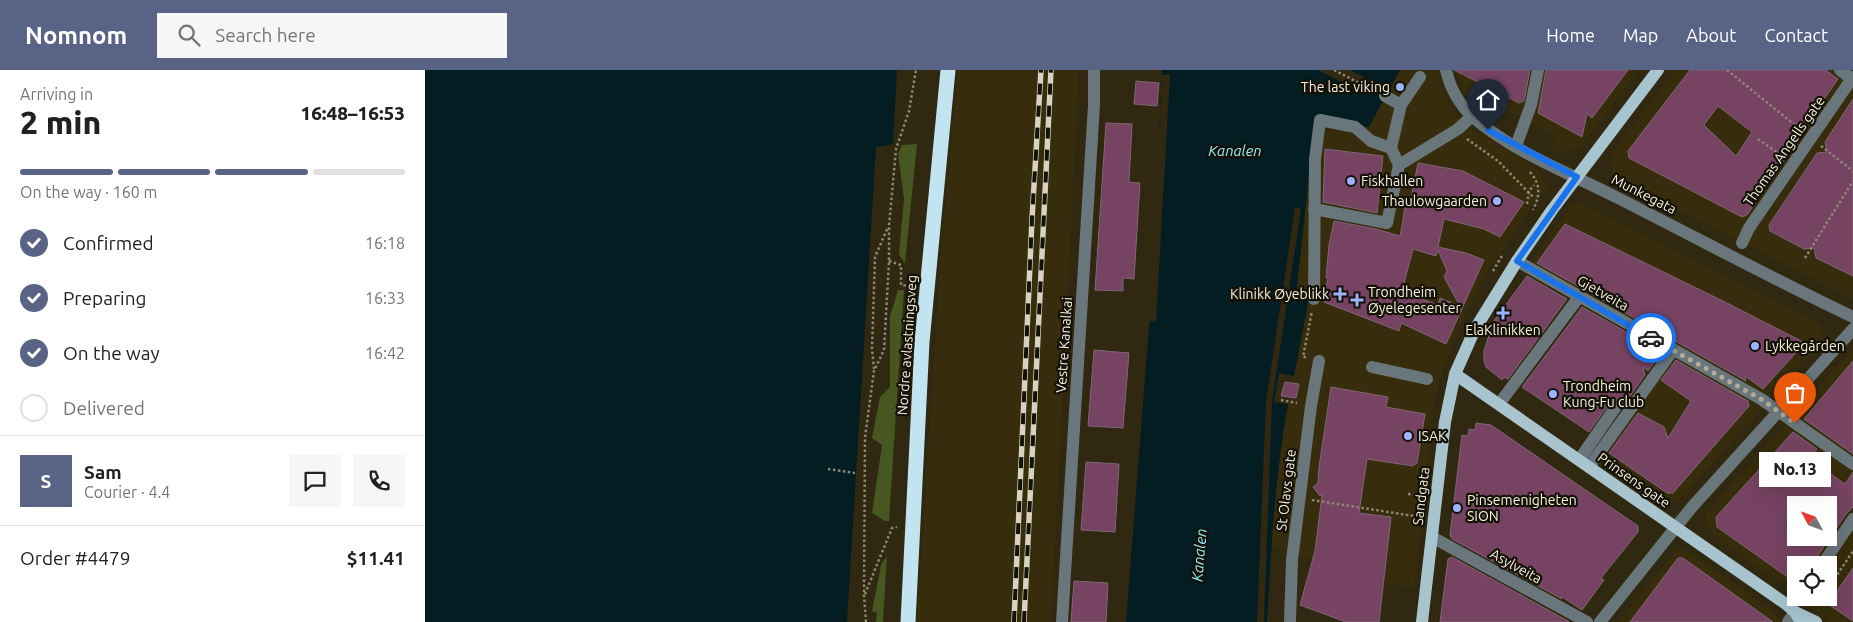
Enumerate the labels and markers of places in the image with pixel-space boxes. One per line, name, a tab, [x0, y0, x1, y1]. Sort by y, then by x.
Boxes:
place label: The last viking	[1301, 79, 1390, 95]
pin	[1467, 79, 1509, 130]
marker: The last viking	[1394, 81, 1406, 93]
place label: Fiskhallen	[1361, 173, 1423, 189]
marker: Fiskhallen	[1345, 175, 1357, 187]
place label: Thaulowgaarden	[1382, 193, 1487, 209]
marker: Thaulowgaarden	[1491, 195, 1503, 207]
place label: Trondheim Øyelegesenter	[1368, 284, 1461, 316]
place label: Klinikk Øyeblikk	[1230, 286, 1329, 302]
marker: Klinikk Øyeblikk	[1333, 287, 1347, 301]
marker: Trondheim Øyelegesenter	[1350, 293, 1364, 307]
marker: ElaKlinikken	[1496, 306, 1510, 320]
place label: ElaKlinikken	[1465, 322, 1541, 338]
place label: Lykkegården	[1765, 338, 1845, 354]
marker: Lykkegården	[1749, 340, 1761, 352]
pin	[1774, 372, 1816, 423]
place label: Trondheim Kung-Fu club	[1563, 378, 1644, 410]
marker: Trondheim Kung-Fu club	[1547, 388, 1559, 400]
place label: ISAK	[1418, 428, 1447, 444]
marker: ISAK	[1402, 430, 1414, 442]
callout: No.13	[1759, 453, 1831, 488]
place label: Pinsemenigheten SION	[1467, 492, 1577, 524]
marker: Pinsemenigheten SION	[1451, 502, 1463, 514]

